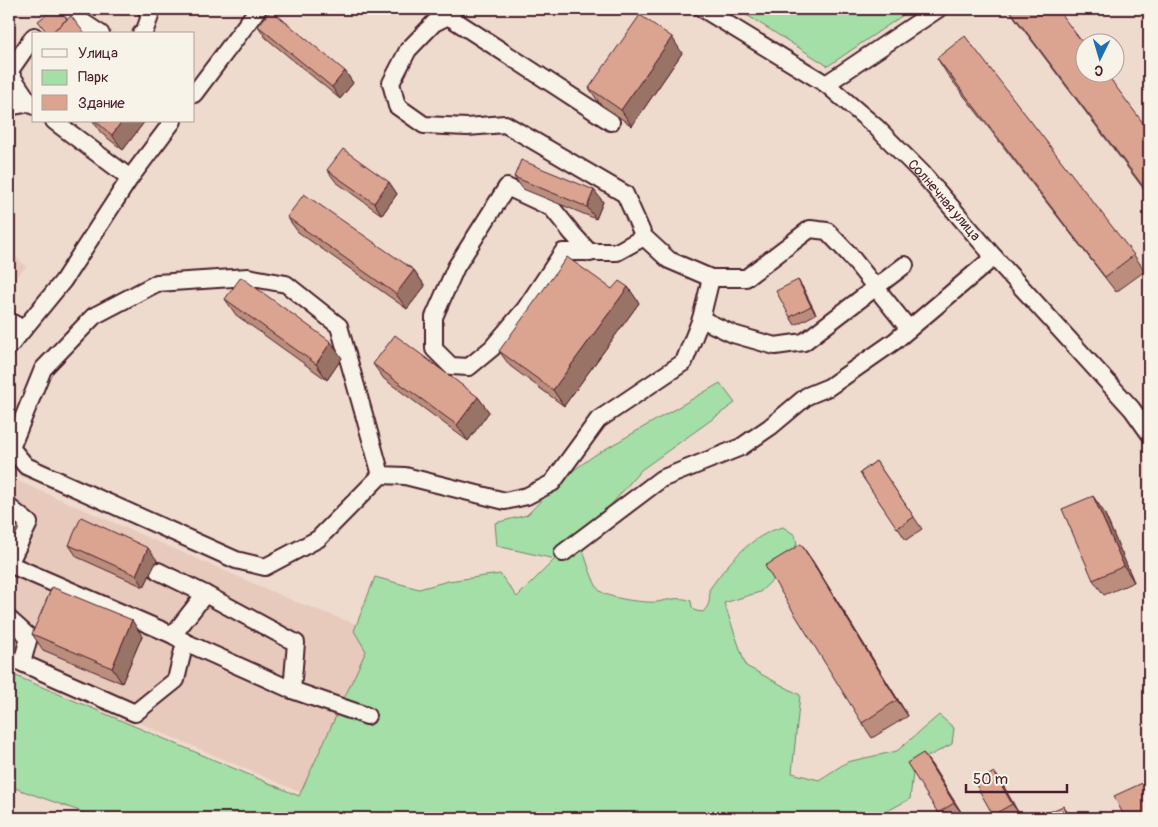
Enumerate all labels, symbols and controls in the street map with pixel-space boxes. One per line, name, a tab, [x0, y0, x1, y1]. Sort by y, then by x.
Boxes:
legend	[32, 32, 195, 122]
north arrow	[1076, 32, 1126, 82]
text: Улица	[78, 44, 118, 63]
text: С	[1094, 62, 1104, 79]
text: Парк	[78, 68, 109, 87]
text: Здание	[78, 94, 125, 113]
street label: Солнечная улица	[904, 156, 984, 244]
scale bar	[966, 762, 1067, 794]
text: 50 m	[973, 770, 1008, 789]

